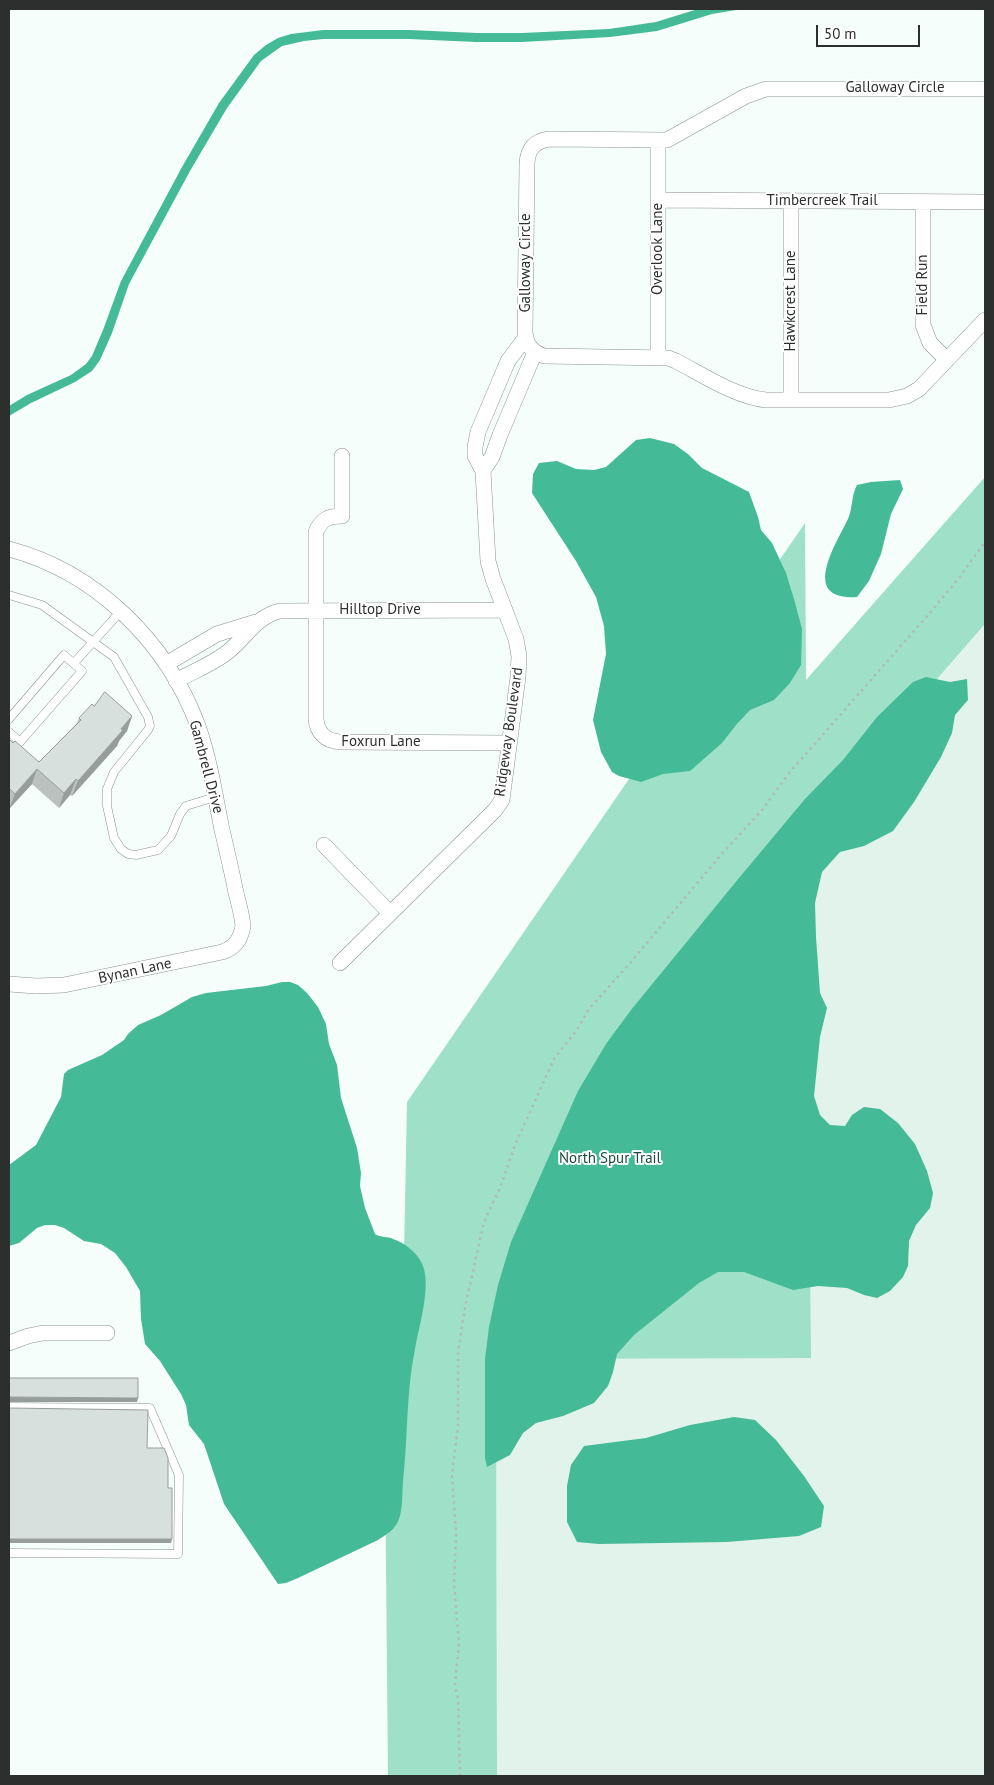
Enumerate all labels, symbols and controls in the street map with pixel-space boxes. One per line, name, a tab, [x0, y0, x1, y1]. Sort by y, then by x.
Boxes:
scale bar	[819, 15, 923, 47]
text: 50 m	[824, 24, 857, 43]
street label: Galloway Circle	[845, 79, 945, 97]
street label: Timbercreek Trail	[766, 192, 878, 210]
street label: Overlook Lane	[649, 203, 667, 295]
street label: Galloway Circle	[517, 213, 535, 313]
street label: Hawkcrest Lane	[782, 250, 800, 352]
street label: Field Run	[914, 255, 932, 315]
street label: Hilltop Drive	[339, 601, 421, 619]
street label: Ridgeway Boulevard	[491, 666, 527, 798]
street label: Gambrell Drive	[185, 718, 227, 816]
street label: Foxrun Lane	[341, 733, 421, 751]
street label: Bynan Lane	[97, 954, 173, 988]
park label: North Spur Trail	[559, 1150, 661, 1168]

